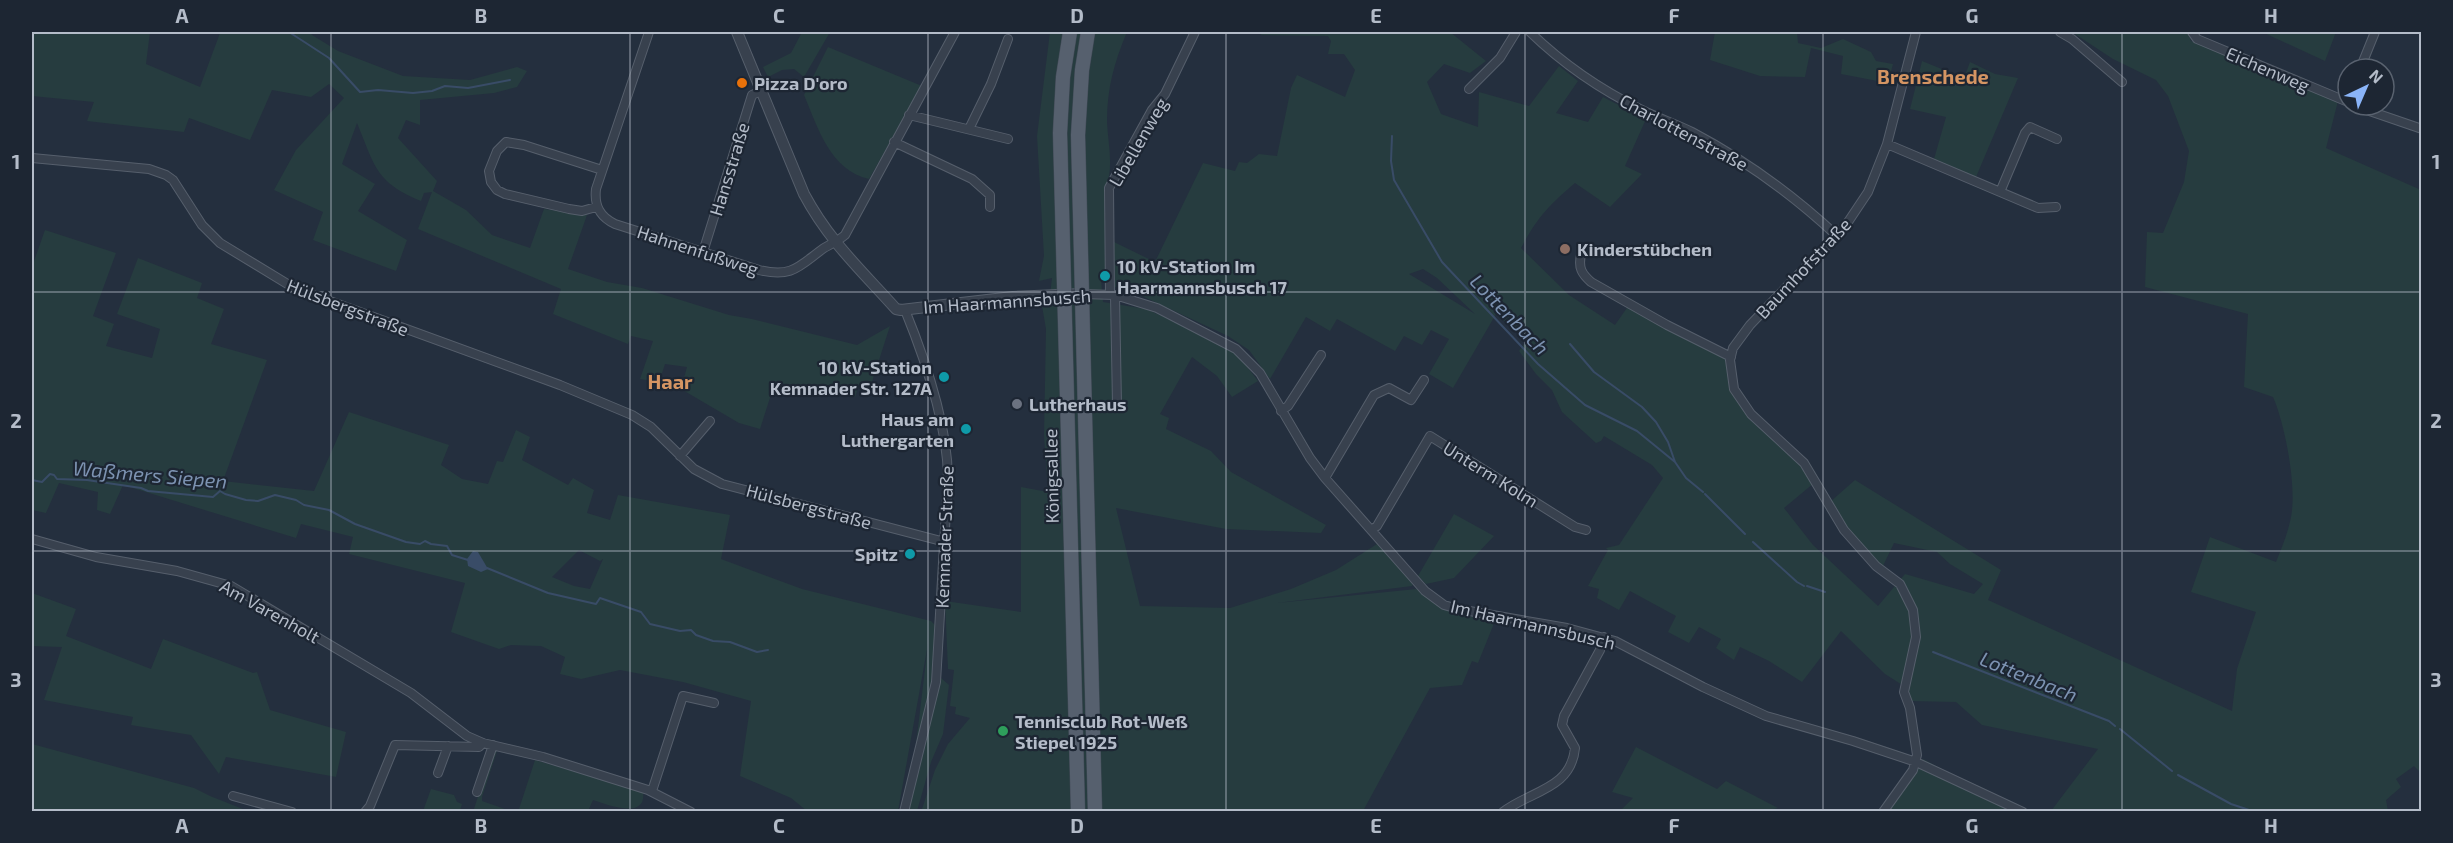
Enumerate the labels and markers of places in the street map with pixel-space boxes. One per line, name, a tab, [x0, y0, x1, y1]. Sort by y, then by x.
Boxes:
place label: Pizza D'oro	[754, 72, 848, 94]
marker: Pizza D'oro	[735, 76, 749, 90]
place label: Kinderstübchen	[1577, 238, 1712, 260]
marker: Kinderstübchen	[1558, 242, 1572, 256]
place label: 10 kV-Station Im Haarmannsbusch 17	[1117, 255, 1288, 298]
marker: 10 kV-Station Im Haarmannsbusch 17	[1098, 269, 1112, 283]
place label: 10 kV-Station Kemnader Str. 127A	[770, 356, 932, 399]
marker: 10 kV-Station Kemnader Str. 127A	[937, 370, 951, 384]
place label: Lutherhaus	[1029, 393, 1127, 415]
marker: Lutherhaus	[1010, 397, 1024, 411]
place label: Haus am Luthergarten	[841, 408, 954, 451]
marker: Haus am Luthergarten	[959, 422, 973, 436]
place label: Spitz	[855, 543, 898, 565]
marker: Spitz	[903, 547, 917, 561]
place label: Tennisclub Rot-Weß Stiepel 1925	[1015, 710, 1188, 753]
marker: Tennisclub Rot-Weß Stiepel 1925	[996, 724, 1010, 738]

